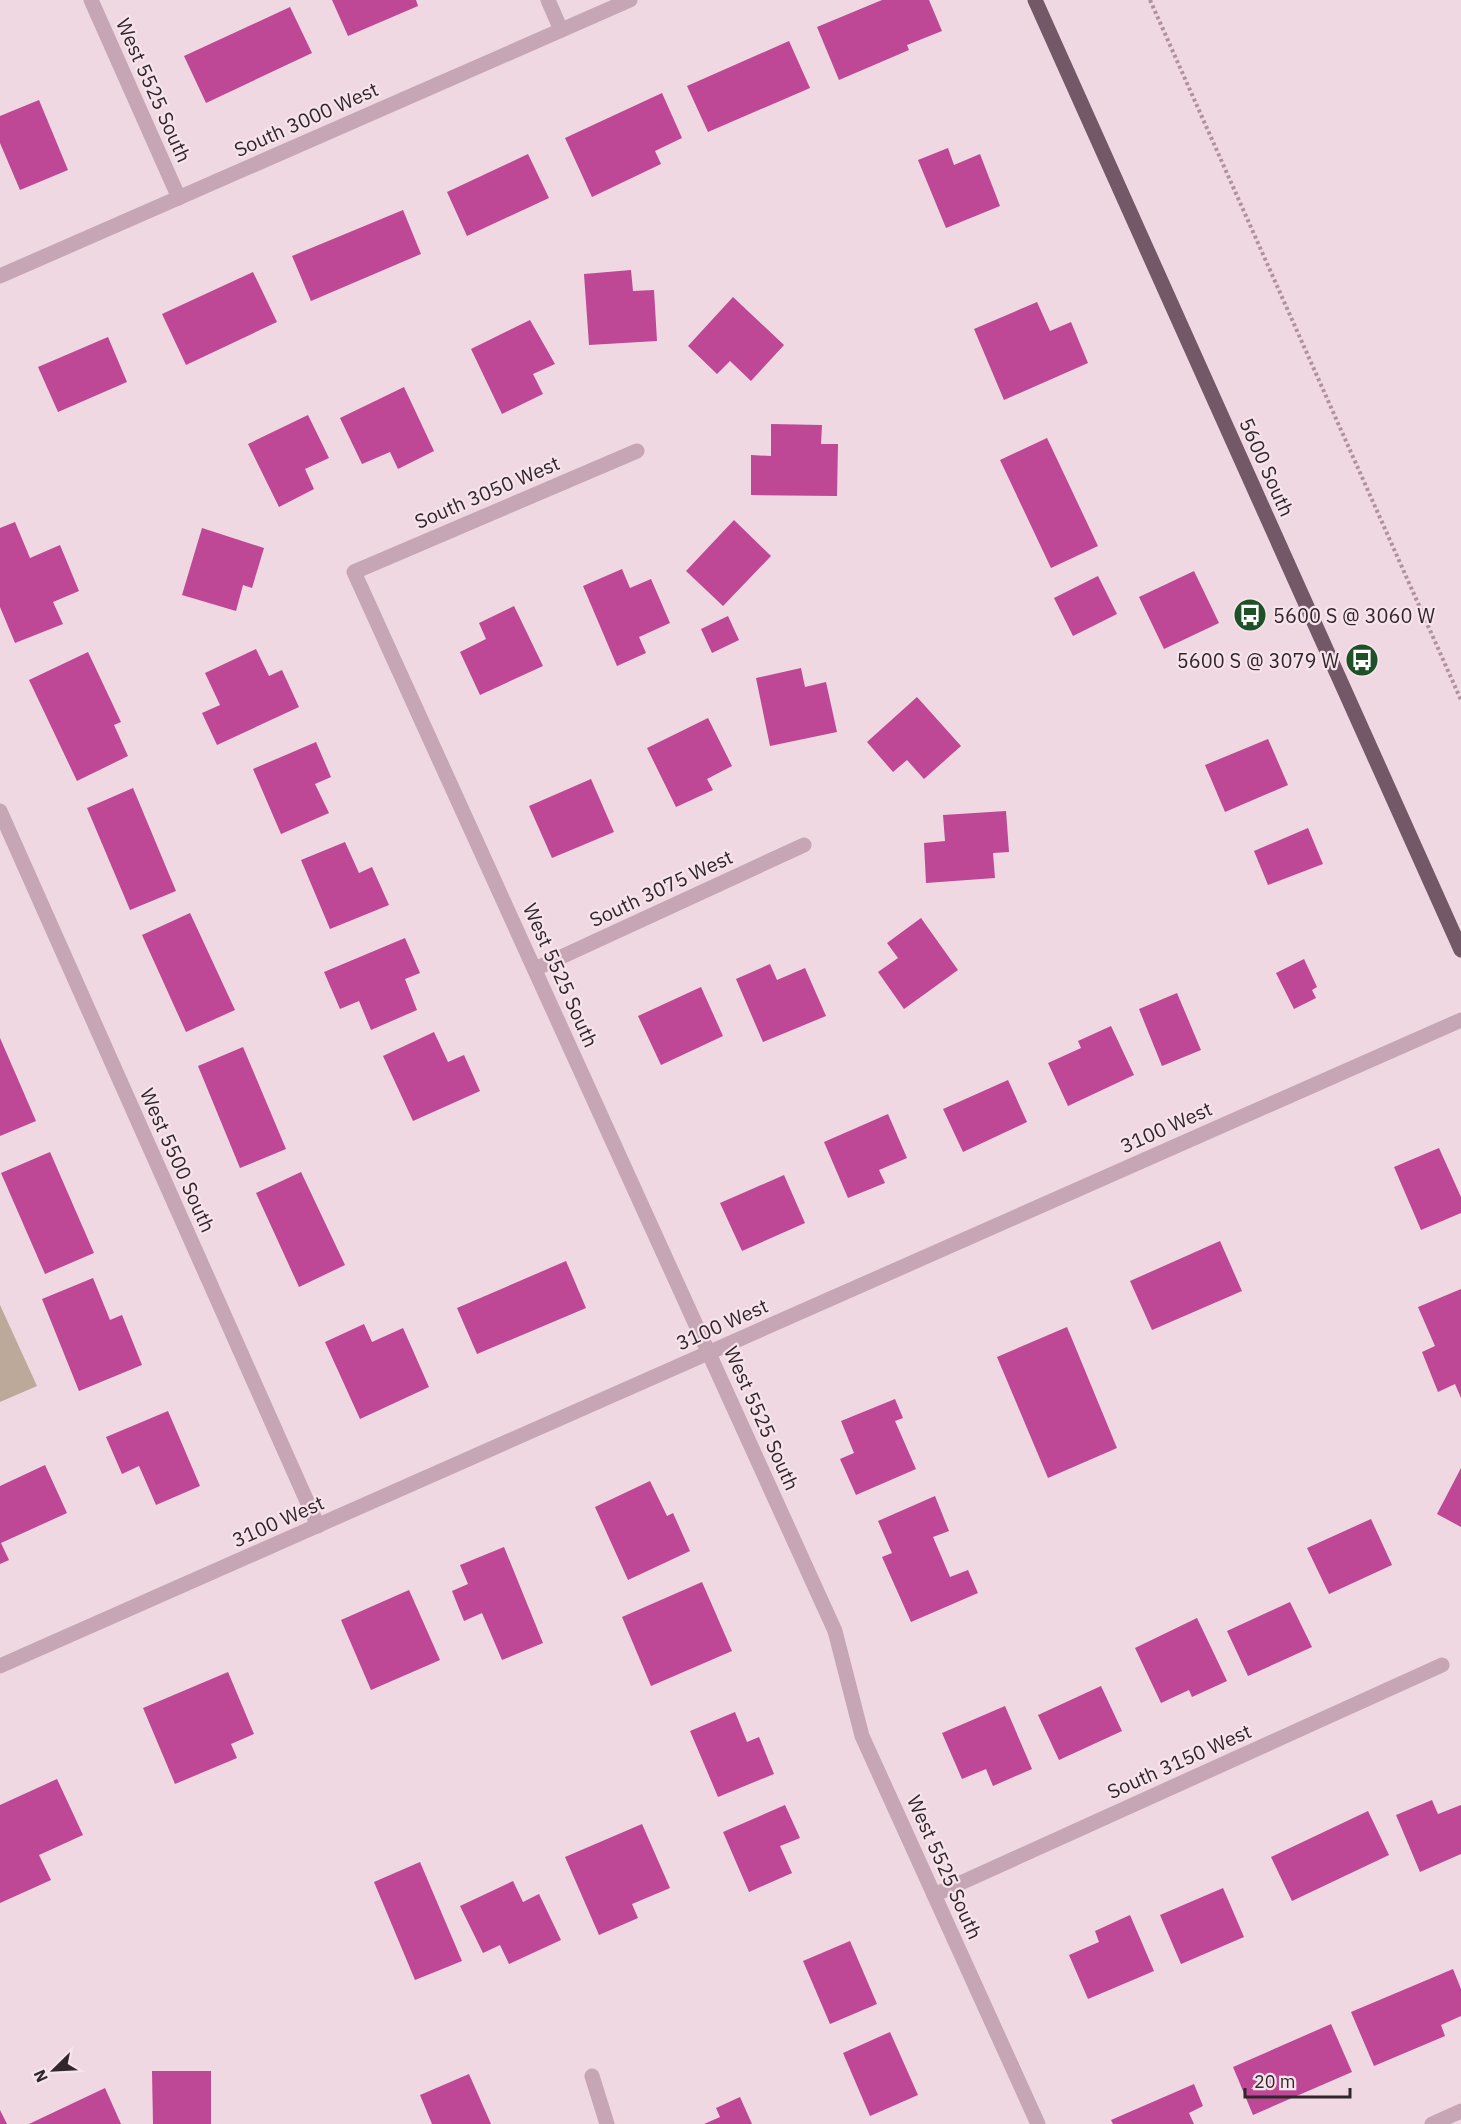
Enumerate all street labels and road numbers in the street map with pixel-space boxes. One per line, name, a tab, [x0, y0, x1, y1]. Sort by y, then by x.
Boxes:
street label: West 5525 South	[110, 14, 198, 166]
street label: South 3000 West	[230, 75, 382, 163]
street label: 5600 South	[1233, 413, 1301, 521]
street label: South 3050 West	[410, 449, 564, 535]
street label: South 3075 West	[585, 843, 737, 933]
street label: West 5525 South	[517, 899, 605, 1051]
street label: West 5500 South	[134, 1084, 222, 1236]
street label: 3100 West	[1116, 1095, 1216, 1159]
street label: 3100 West	[672, 1292, 772, 1356]
street label: West 5525 South	[718, 1342, 806, 1494]
street label: 3100 West	[228, 1489, 328, 1553]
street label: South 3150 West	[1103, 1717, 1255, 1805]
street label: West 5525 South	[901, 1791, 989, 1943]

